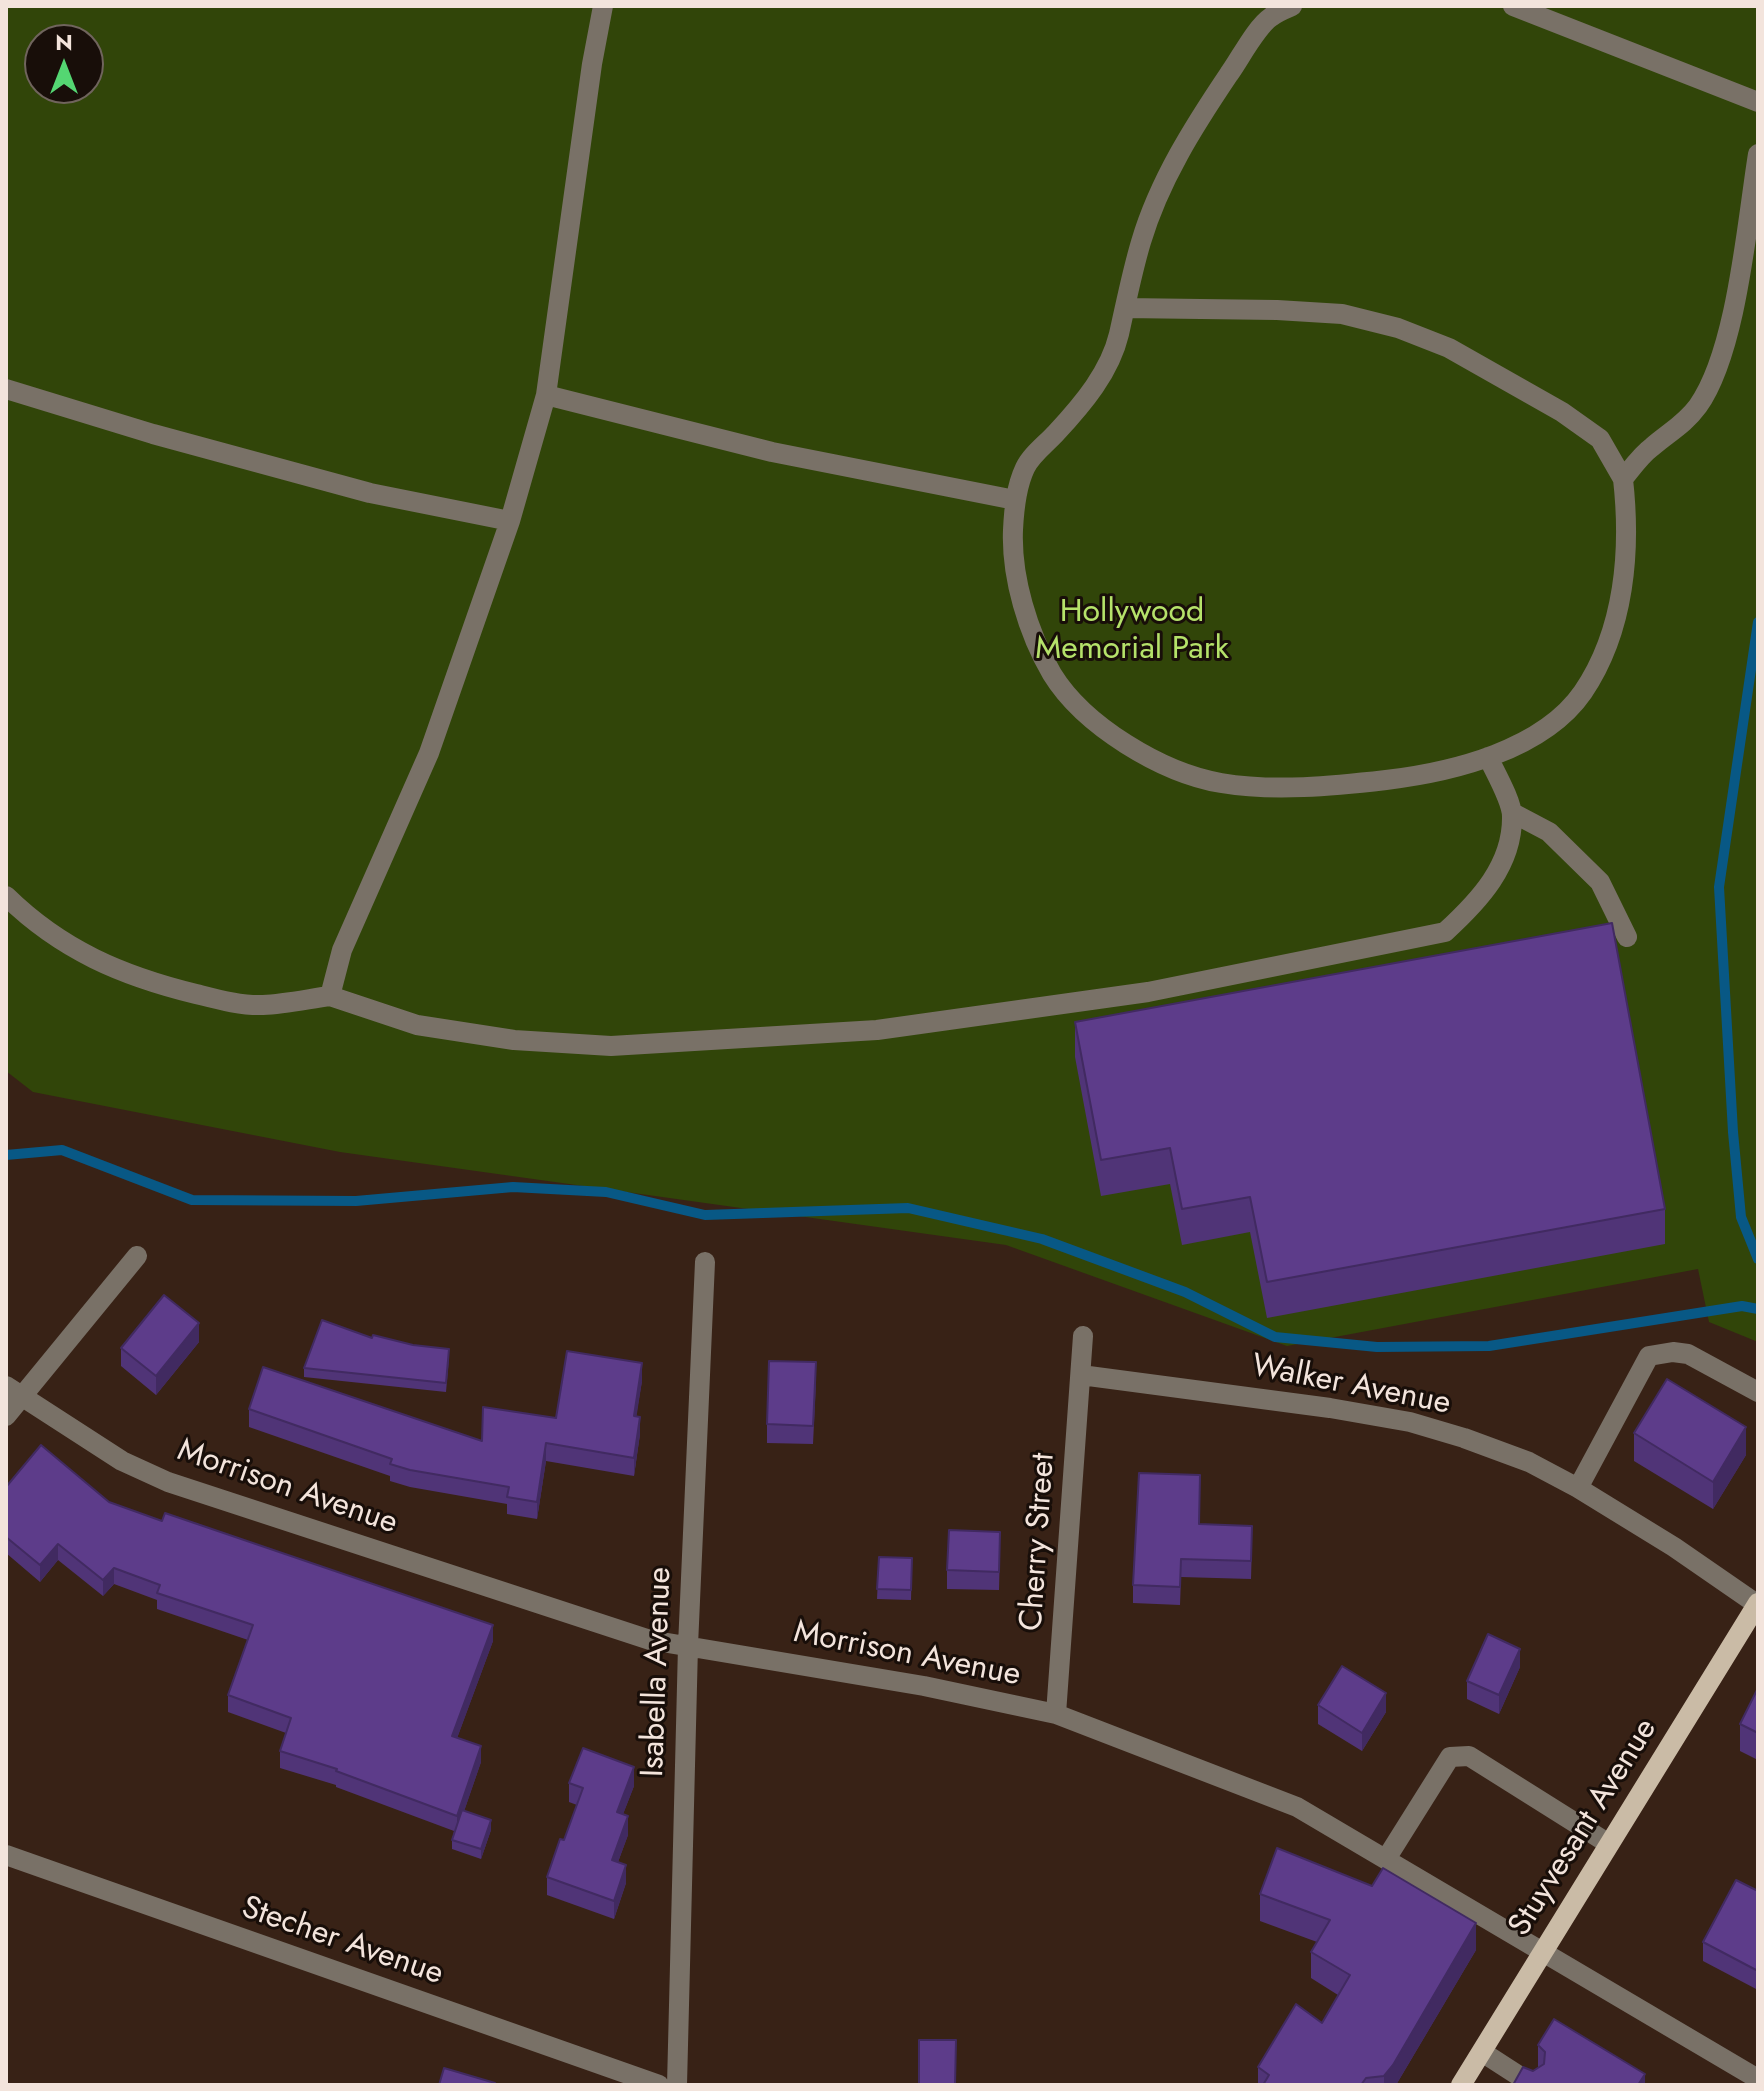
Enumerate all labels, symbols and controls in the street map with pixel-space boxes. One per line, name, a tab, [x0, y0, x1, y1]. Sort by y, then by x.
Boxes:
north arrow	[24, 24, 104, 104]
text: N	[55, 26, 73, 58]
park label: Hollywood Memorial Park	[1035, 594, 1229, 669]
street label: Walker Avenue	[1248, 1348, 1454, 1424]
street label: Morrison Avenue	[172, 1432, 402, 1544]
street label: Cherry Street	[1014, 1452, 1064, 1632]
street label: Isabella Avenue	[635, 1566, 681, 1778]
street label: Morrison Avenue	[790, 1614, 1024, 1696]
street label: Stuyvesant Avenue	[1502, 1712, 1666, 1944]
street label: Stecher Avenue	[236, 1890, 448, 1994]

